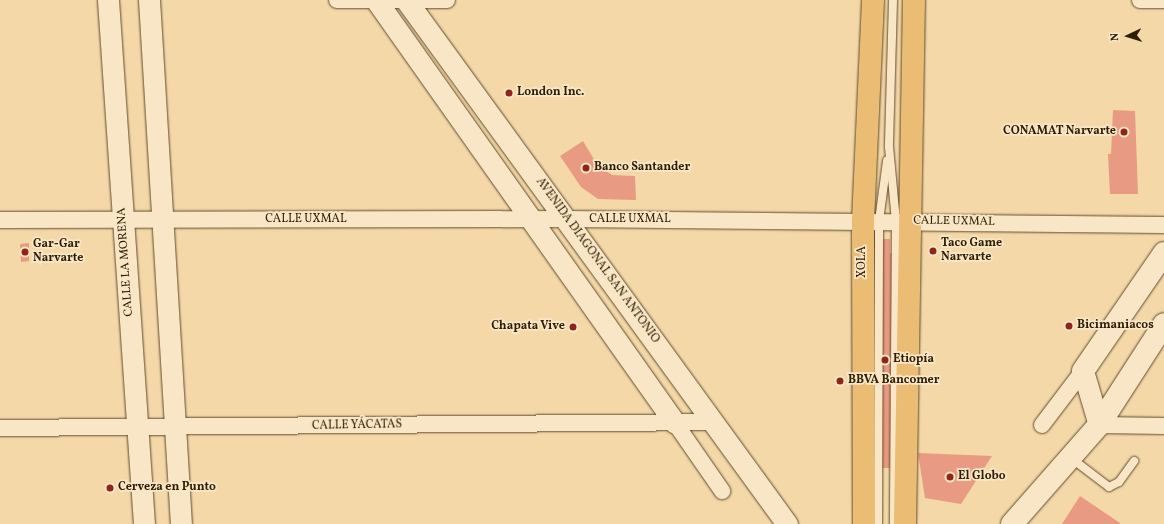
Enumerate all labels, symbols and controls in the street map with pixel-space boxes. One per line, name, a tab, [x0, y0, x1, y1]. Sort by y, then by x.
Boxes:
north arrow	[1108, 16, 1148, 56]
text: N	[1108, 32, 1123, 41]
place label: London Inc.	[517, 86, 584, 100]
marker: London Inc.	[504, 88, 514, 98]
place label: CONAMAT Narvarte	[1003, 125, 1116, 139]
marker: CONAMAT Narvarte	[1119, 127, 1129, 137]
place label: Banco Santander	[594, 161, 690, 175]
marker: Banco Santander	[581, 163, 591, 173]
street label: AVENIDA DIAGONAL SAN ANTONIO	[532, 175, 662, 347]
street label: CALLE LA MORENA	[115, 207, 137, 317]
street label: CALLE UXMAL	[265, 213, 347, 227]
street label: CALLE UXMAL	[589, 213, 671, 227]
street label: CALLE UXMAL	[913, 214, 995, 230]
place label: Taco Game Narvarte	[941, 237, 1002, 265]
place label: Gar-Gar Narvarte	[33, 238, 83, 266]
street label: XOLA	[856, 246, 870, 278]
marker: Taco Game Narvarte	[928, 246, 938, 256]
marker: Gar-Gar Narvarte	[20, 247, 30, 257]
place label: Bicimaniacos	[1077, 319, 1154, 333]
place label: Chapata Vive	[491, 320, 565, 334]
marker: Bicimaniacos	[1064, 321, 1074, 331]
marker: Chapata Vive	[568, 322, 578, 332]
place label: Etiopía	[893, 353, 934, 367]
marker: Etiopía	[880, 355, 890, 365]
place label: BBVA Bancomer	[848, 374, 939, 388]
marker: BBVA Bancomer	[835, 376, 845, 386]
street label: CALLE YÁCATAS	[312, 418, 402, 434]
place label: El Globo	[958, 470, 1005, 484]
marker: El Globo	[945, 472, 955, 482]
place label: Cerveza en Punto	[118, 481, 216, 495]
marker: Cerveza en Punto	[105, 483, 115, 493]

